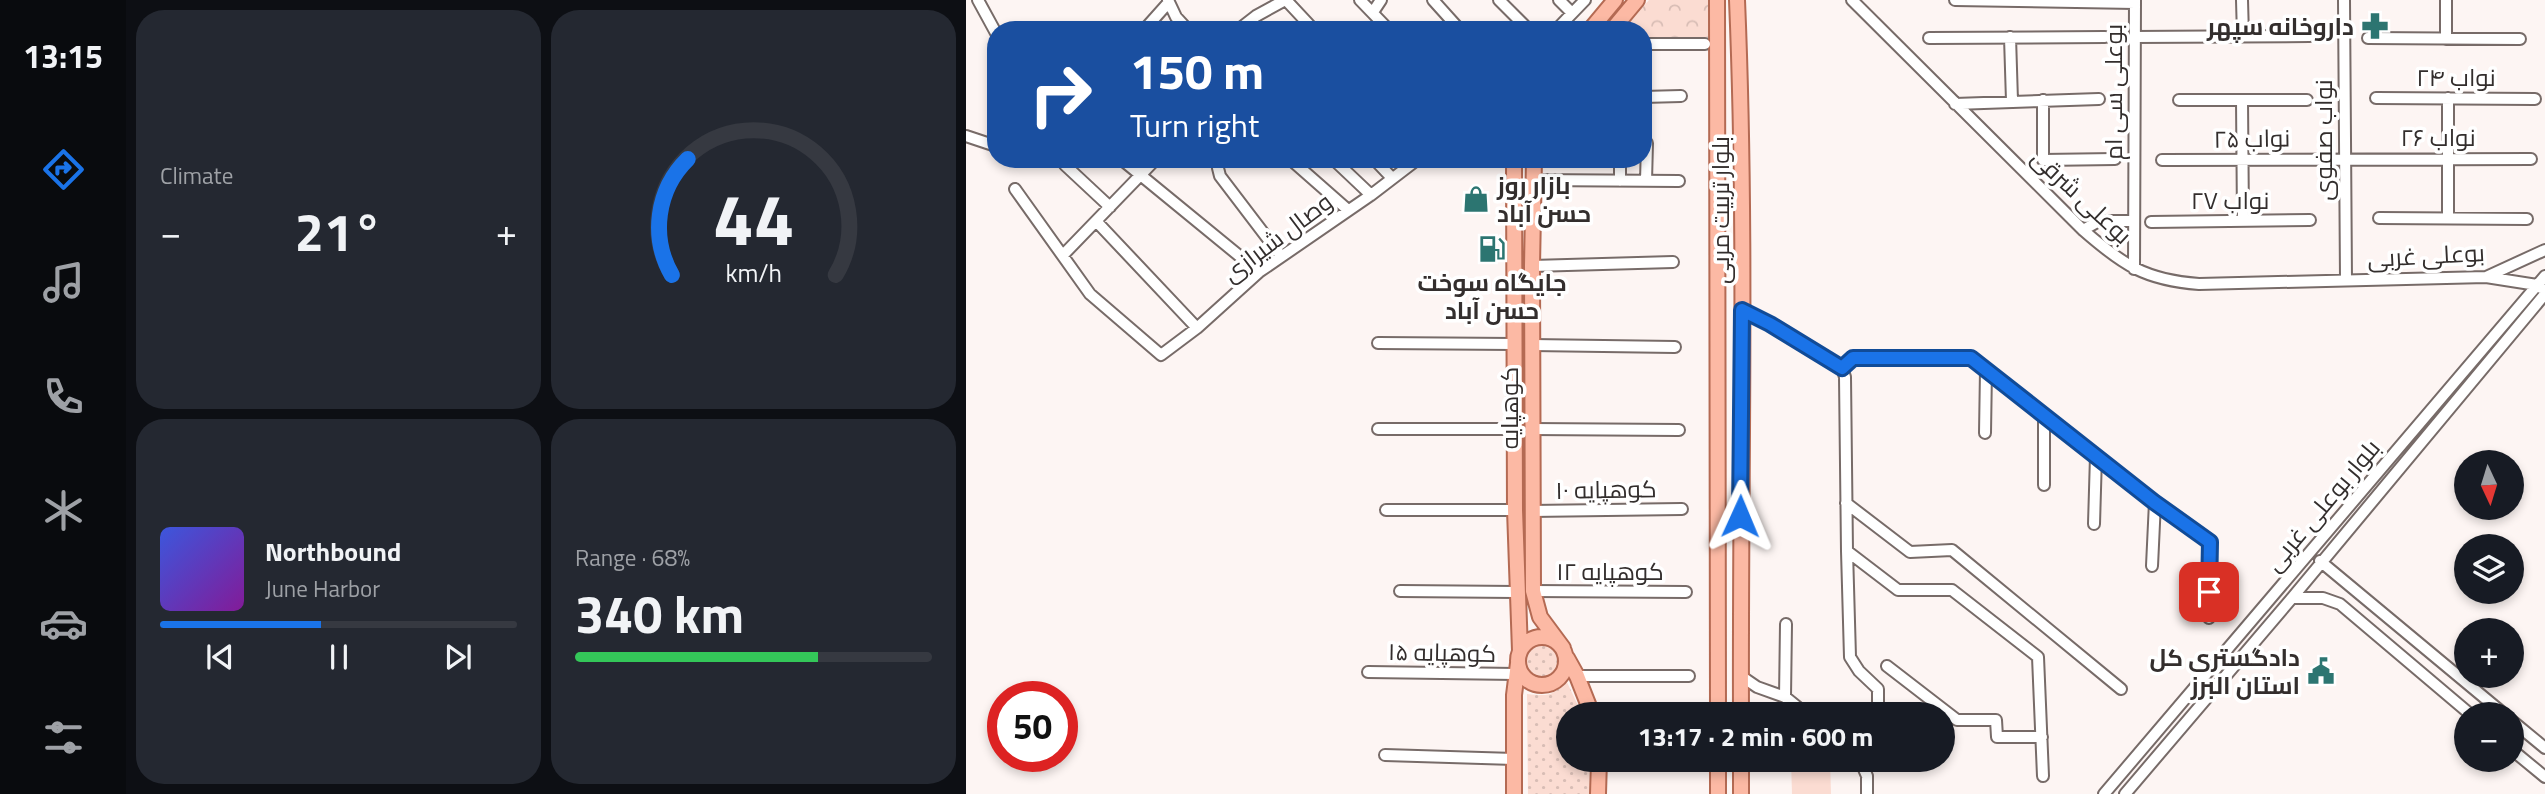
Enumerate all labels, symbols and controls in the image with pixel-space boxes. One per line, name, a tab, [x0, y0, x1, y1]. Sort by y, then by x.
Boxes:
place label: داروخانه سپهر	[2206, 8, 2354, 44]
pharmacy icon: داروخانه سپهر	[2360, 11, 2390, 41]
street label: بوعلی سی ام	[2095, 24, 2131, 160]
text: 13:15	[23, 32, 103, 80]
text: 150 m	[1130, 33, 1264, 108]
icon: right	[1015, 49, 1106, 140]
street label: نواب ۲۴	[2416, 59, 2496, 95]
street label: نواب صفوی	[2305, 79, 2341, 201]
text: Turn right	[1130, 101, 1259, 149]
street label: نواب ۲۵	[2213, 119, 2291, 157]
street label: نواب ۲۶	[2400, 119, 2476, 155]
street label: بلوار تربیت مربی	[1702, 136, 1738, 284]
street label: بوعلی شرقی	[2024, 140, 2140, 252]
icon: directions	[39, 145, 88, 194]
text: Climate	[160, 158, 233, 193]
text: 44	[713, 164, 794, 274]
place label: بازار روز حسن آباد	[1496, 167, 1591, 231]
street label: نواب ۲۷	[2191, 182, 2269, 218]
street label: وصال شیرازی	[1214, 184, 1340, 290]
shop icon: بازار روز حسن آباد	[1461, 184, 1491, 214]
text: 21°	[295, 192, 382, 271]
text: −	[160, 203, 181, 261]
text: +	[496, 203, 517, 261]
fuel station icon: جایگاه سوخت حسن آباد	[1477, 234, 1507, 264]
street label: بوعلی غربی	[2366, 234, 2486, 276]
text: km/h	[725, 254, 782, 292]
icon: music	[39, 258, 88, 307]
place label: جایگاه سوخت حسن آباد	[1417, 264, 1567, 328]
street label: کوهپایه	[1491, 367, 1527, 449]
icon: phone	[39, 372, 88, 421]
street label: بلوار بوعلی غربی	[2256, 431, 2388, 579]
north arrow	[2454, 450, 2524, 520]
map controls	[2454, 450, 2524, 772]
street label: کوهپایه ۱۰	[1555, 470, 1657, 508]
position arrow	[1703, 479, 1777, 553]
icon: climate	[39, 486, 88, 535]
text: Northbound	[265, 532, 401, 571]
button: layers	[2454, 534, 2524, 604]
text: Range · 68%	[575, 540, 690, 575]
street label: کوهپایه ۱۲	[1556, 553, 1664, 589]
pin	[2179, 562, 2239, 622]
text: June Harbor	[265, 571, 380, 606]
icon: arrive	[2190, 573, 2228, 611]
text: 340 km	[575, 574, 744, 653]
icon: car	[39, 599, 88, 648]
button: +	[2454, 618, 2524, 688]
street label: کوهپایه ۱۵	[1388, 633, 1496, 671]
icon: previous	[201, 638, 239, 676]
icon: pause	[320, 638, 358, 676]
icon: next	[439, 638, 477, 676]
place label: دادگستری کل استان البرز	[2150, 639, 2300, 703]
public building icon: دادگستری کل استان البرز	[2306, 656, 2336, 686]
speed limit sign: 50	[987, 681, 1078, 772]
button: −	[2454, 702, 2524, 772]
icon: filters	[39, 713, 88, 762]
text: 13:17 · 2 min · 600 m	[1638, 717, 1873, 756]

